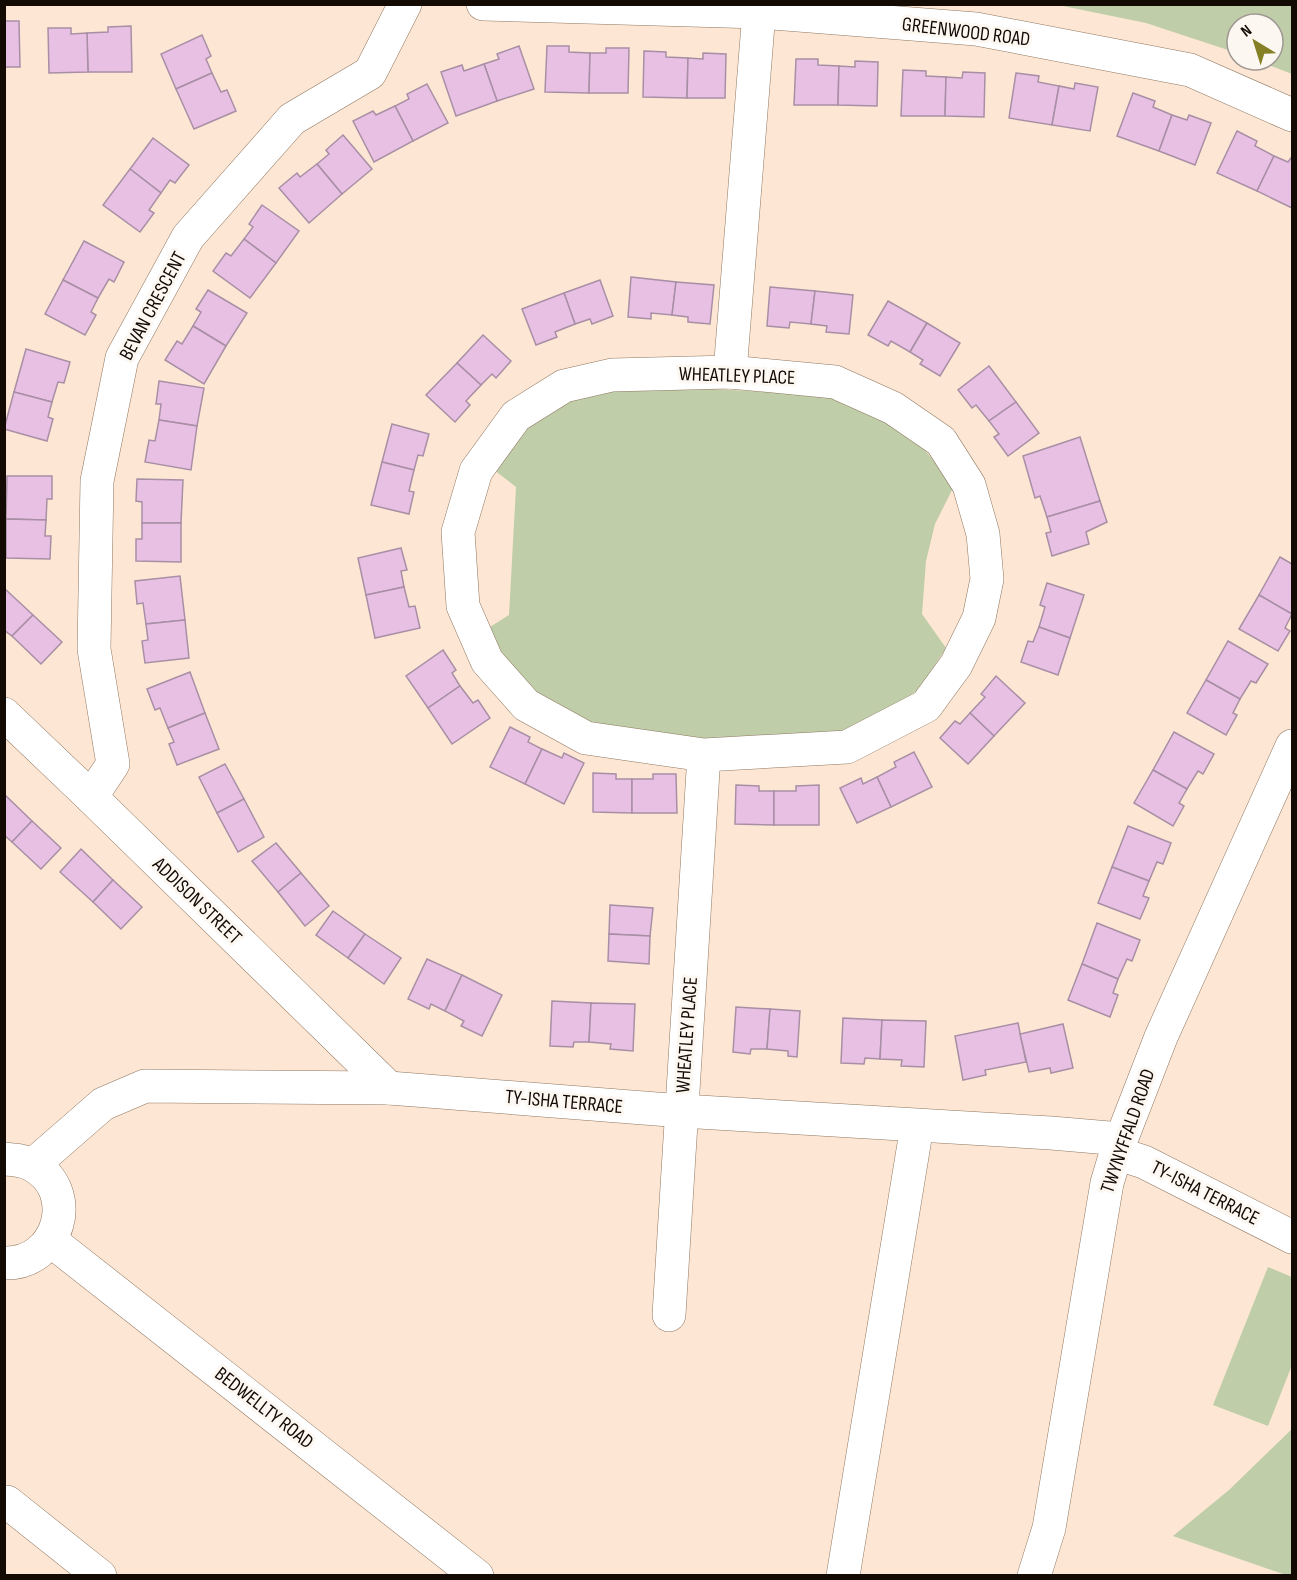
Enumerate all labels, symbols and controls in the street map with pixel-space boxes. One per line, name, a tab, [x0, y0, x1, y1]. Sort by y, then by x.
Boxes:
street label: GREENWOOD ROAD	[901, 12, 1031, 52]
north arrow	[1225, 12, 1285, 72]
text: N	[1237, 21, 1256, 41]
street label: BEVAN CRESCENT	[114, 248, 192, 364]
street label: WHEATLEY PLACE	[678, 362, 796, 390]
street label: ADDISON STREET	[147, 852, 246, 949]
street label: WHEATLEY PLACE	[671, 976, 703, 1094]
street label: TWYNYFFALD ROAD	[1096, 1066, 1160, 1196]
street label: TY-ISHA TERRACE	[504, 1085, 624, 1119]
street label: TY-ISHA TERRACE	[1147, 1155, 1263, 1231]
street label: BEDWELLTY ROAD	[210, 1362, 318, 1454]

